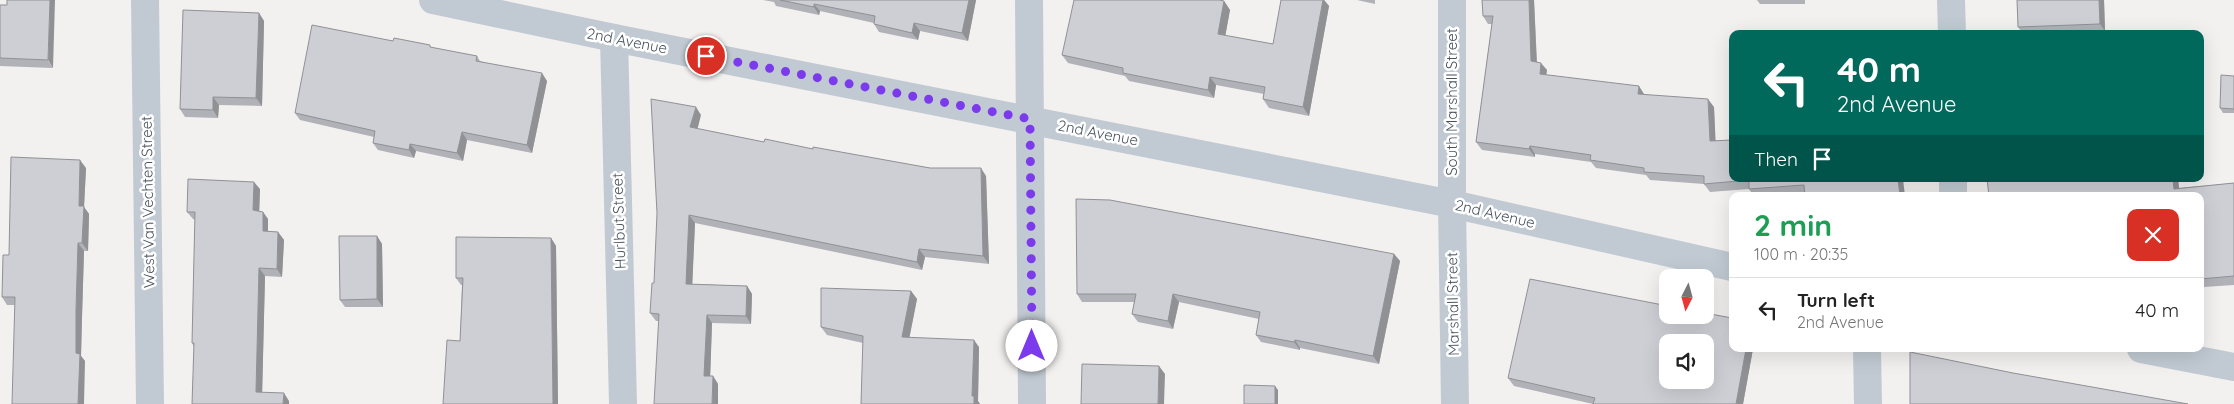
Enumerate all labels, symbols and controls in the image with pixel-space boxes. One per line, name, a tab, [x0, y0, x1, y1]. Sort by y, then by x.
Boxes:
street label: 2nd Avenue	[585, 23, 669, 58]
street label: South Marshall Street	[1442, 28, 1461, 176]
pin	[685, 35, 727, 77]
icon: arrive	[692, 42, 720, 70]
text: 40 m	[1837, 47, 1921, 91]
icon: left	[1754, 50, 1819, 115]
text: 2nd Avenue	[1837, 90, 1956, 118]
street label: 2nd Avenue	[1056, 115, 1140, 150]
street label: West Van Vechten Street	[136, 116, 159, 288]
icon: arrive	[1808, 145, 1836, 173]
text: Then	[1754, 147, 1798, 171]
street label: Hurlbut Street	[607, 173, 630, 270]
street label: 2nd Avenue	[1453, 195, 1537, 232]
text: 2 min	[1754, 206, 1832, 244]
button: close	[2127, 209, 2179, 261]
text: 100 m · 20:35	[1754, 244, 1848, 264]
street label: Marshall Street	[1442, 252, 1463, 356]
north arrow	[1659, 269, 1714, 324]
map controls	[1659, 269, 1714, 389]
text: Turn left	[1797, 288, 1875, 312]
icon: left	[1754, 296, 1782, 324]
text: 40 m	[2135, 298, 2179, 322]
text: 2nd Avenue	[1797, 312, 1884, 332]
position arrow	[1005, 319, 1057, 371]
button: sound	[1659, 334, 1714, 389]

